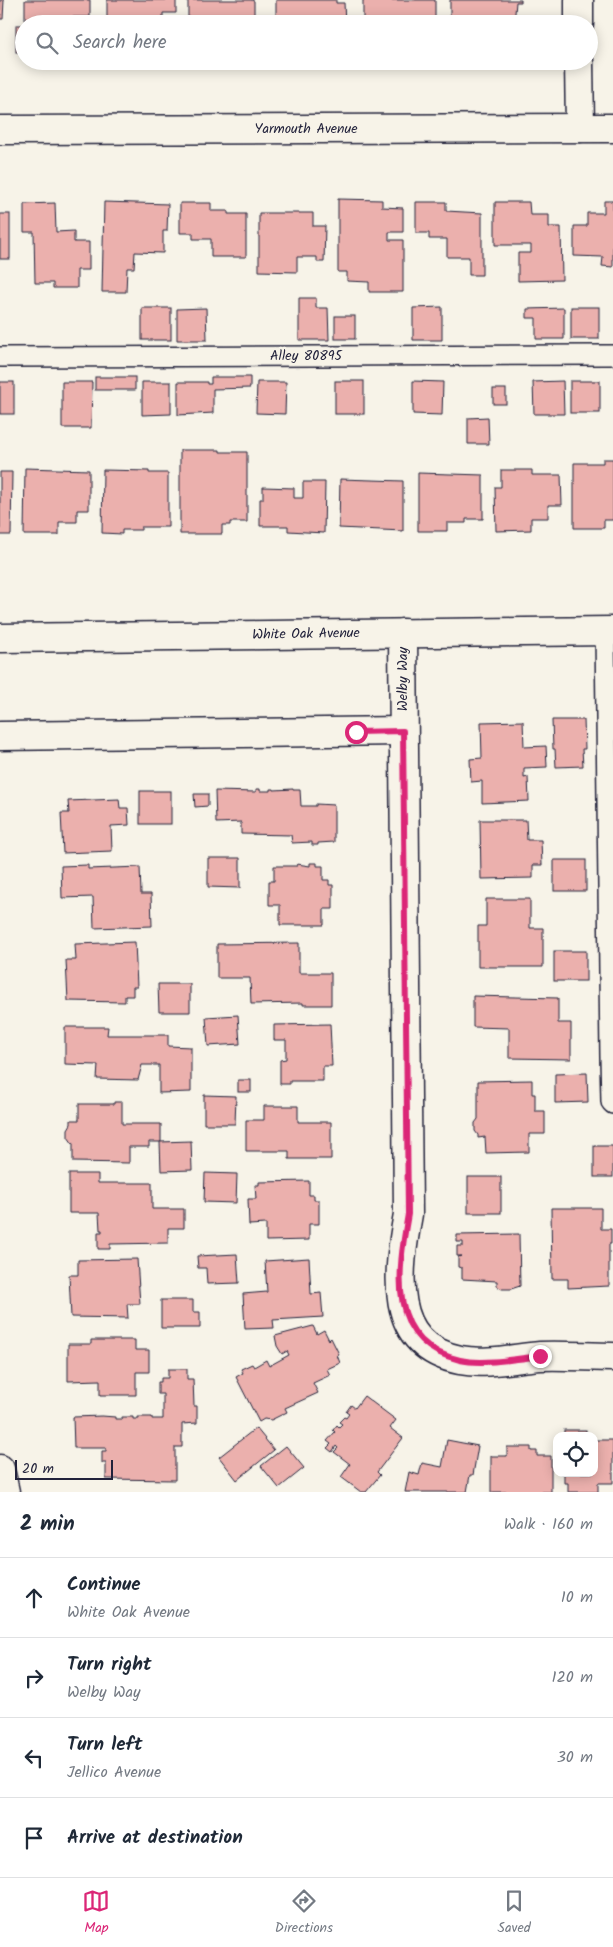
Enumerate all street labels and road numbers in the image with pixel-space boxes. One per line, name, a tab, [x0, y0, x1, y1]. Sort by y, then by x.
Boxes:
street label: Yarmouth Avenue	[254, 118, 358, 140]
street label: Alley 80895	[270, 345, 344, 367]
street label: White Oak Avenue	[252, 622, 361, 646]
street label: Welby Way	[392, 646, 414, 711]

